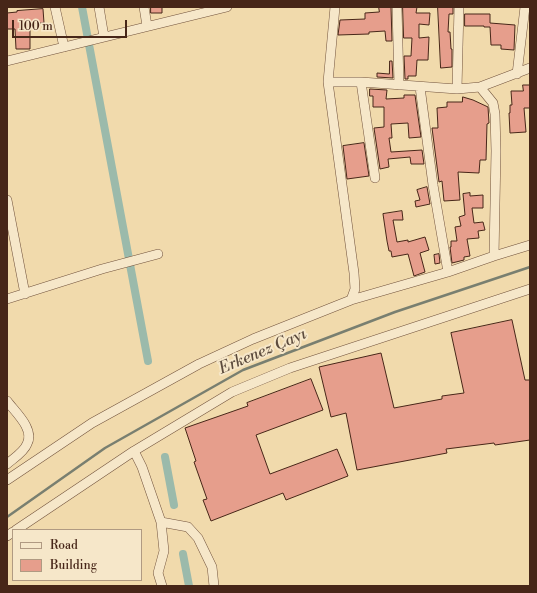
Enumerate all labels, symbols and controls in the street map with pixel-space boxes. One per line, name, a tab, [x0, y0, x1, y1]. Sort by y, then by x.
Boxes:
scale bar	[14, 12, 129, 38]
text: 100 m	[19, 19, 53, 34]
water label: Erkenez Çayı	[216, 325, 310, 379]
legend	[12, 529, 142, 581]
text: Road	[50, 538, 78, 553]
text: Building	[50, 558, 97, 573]

